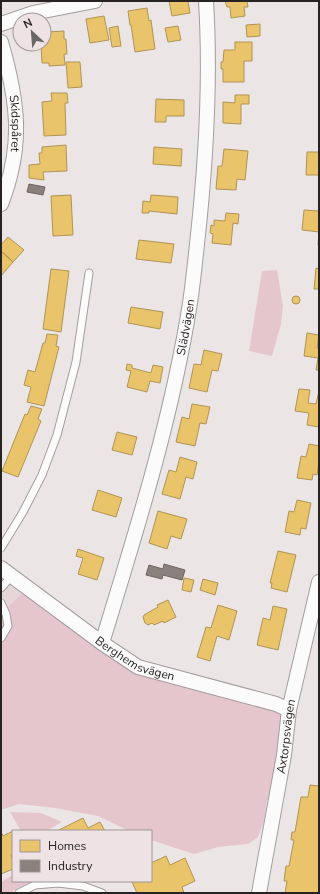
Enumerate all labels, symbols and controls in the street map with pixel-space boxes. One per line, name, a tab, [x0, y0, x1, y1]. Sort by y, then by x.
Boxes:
north arrow	[12, 12, 52, 52]
text: N	[21, 15, 35, 32]
street label: Skidspåret	[5, 94, 24, 154]
street label: Slädvägen	[173, 298, 199, 357]
street label: Berghemsvägen	[92, 633, 177, 685]
street label: Axtorpsvägen	[273, 697, 299, 775]
legend	[12, 830, 152, 882]
text: Homes	[48, 838, 86, 854]
text: Industry	[48, 858, 93, 874]

